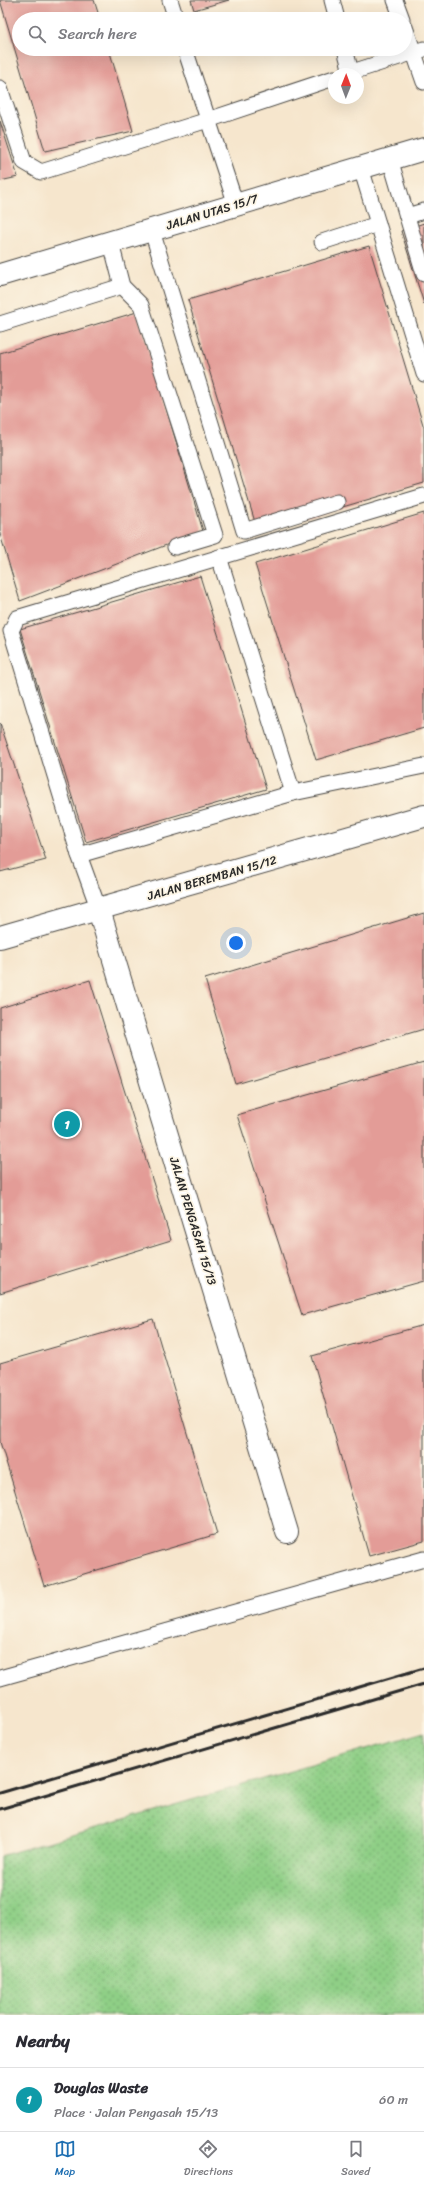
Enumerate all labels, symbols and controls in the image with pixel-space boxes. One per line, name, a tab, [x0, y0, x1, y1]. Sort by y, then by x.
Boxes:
search box	[12, 12, 412, 56]
text: Search here	[58, 21, 137, 47]
icon: search	[26, 23, 48, 45]
north arrow	[328, 68, 364, 104]
street label: JALAN UTAS 15/7	[162, 187, 262, 237]
street label: JALAN BEREMBAN 15/12	[144, 849, 279, 907]
your location	[226, 933, 246, 953]
pin: 1	[54, 1109, 80, 1139]
street label: JALAN PENGASAH 15/13	[163, 1153, 223, 1288]
text: Nearby	[16, 2026, 70, 2056]
text: Douglas Waste	[54, 2075, 148, 2101]
text: 1	[26, 2088, 32, 2111]
text: 60 m	[379, 2088, 408, 2111]
text: Place · Jalan Pengasah 15/13	[54, 2101, 218, 2124]
tab: Map	[54, 2138, 76, 2181]
tab: Directions	[184, 2138, 233, 2181]
tab: Saved	[341, 2138, 370, 2181]

